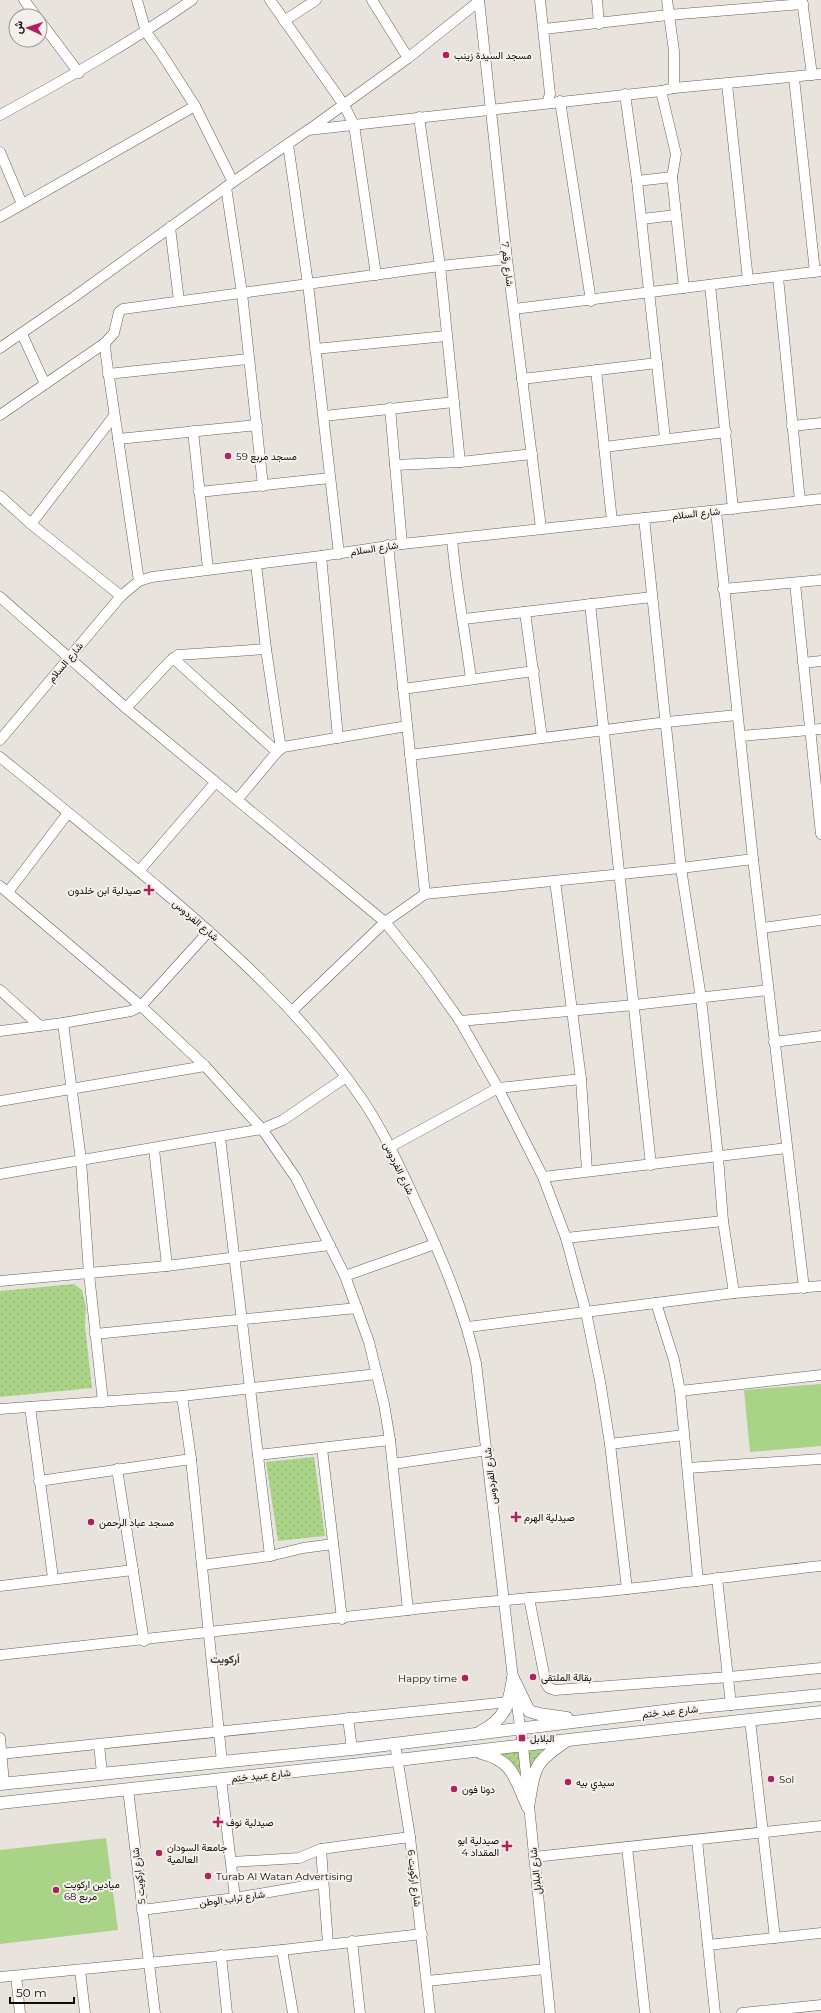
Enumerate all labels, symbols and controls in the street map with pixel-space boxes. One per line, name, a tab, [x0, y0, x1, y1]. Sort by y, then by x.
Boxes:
north arrow	[8, 8, 48, 48]
text: ش	[11, 21, 25, 34]
place label: مسجد السيدة زينب	[454, 49, 532, 62]
marker: مسجد السيدة زينب	[441, 50, 451, 60]
street label: شارع رقم 7	[498, 241, 517, 287]
place label: مسجد مربع 59	[236, 450, 297, 463]
marker: مسجد مربع 59	[223, 451, 233, 461]
street label: شارع السلام	[671, 504, 721, 522]
street label: شارع السلام	[349, 538, 399, 559]
street label: شارع السلام	[45, 640, 86, 685]
place label: صيدلية ابن خلدون	[68, 884, 141, 897]
marker: صيدلية ابن خلدون	[144, 885, 154, 895]
street label: شارع الفردوس	[170, 897, 222, 944]
street label: شارع الفردوس	[380, 1140, 417, 1197]
street label: شارع الفردوس	[481, 1447, 500, 1505]
place label: صيدلية الهرم	[524, 1511, 575, 1524]
marker: صيدلية الهرم	[511, 1512, 521, 1522]
place label: مسجد عباد الرحمن	[99, 1516, 174, 1529]
marker: مسجد عباد الرحمن	[86, 1517, 96, 1527]
district label: أركويت	[210, 1652, 240, 1666]
place label: بقالة الملتقى	[541, 1671, 592, 1684]
place label: Happy time	[398, 1672, 457, 1685]
marker: بقالة الملتقى	[528, 1672, 538, 1682]
marker: Happy time	[460, 1673, 470, 1683]
street label: شارع عبد ختم	[642, 1702, 699, 1721]
place label: البلابل	[530, 1732, 554, 1745]
marker: البلابل	[517, 1733, 527, 1743]
street label: شارع عبيد ختم	[231, 1766, 291, 1785]
place label: Sol	[779, 1773, 794, 1786]
marker: Sol	[766, 1774, 776, 1784]
place label: سيدي بيه	[576, 1776, 614, 1791]
marker: سيدي بيه	[563, 1777, 573, 1787]
place label: دونا فون	[462, 1783, 495, 1796]
marker: دونا فون	[449, 1784, 459, 1794]
place label: صيدلية نوف	[226, 1816, 274, 1829]
marker: صيدلية نوف	[213, 1817, 223, 1827]
place label: صيدلية ابو المقداد 4	[458, 1834, 499, 1859]
place label: جامعة السودان العالمية	[167, 1841, 227, 1866]
marker: صيدلية ابو المقداد 4	[502, 1841, 512, 1851]
street label: شارع اركويت 5	[129, 1847, 148, 1905]
street label: شارع البلابل	[527, 1847, 544, 1895]
marker: جامعة السودان العالمية	[154, 1848, 164, 1858]
street label: شارع اركويت 6	[405, 1849, 424, 1908]
place label: Turab Al Watan Advertising	[216, 1870, 353, 1883]
marker: Turab Al Watan Advertising	[203, 1871, 213, 1881]
place label: ميادين اركويت مربع 68	[64, 1878, 120, 1903]
marker: ميادين اركويت مربع 68	[51, 1885, 61, 1895]
street label: شارع تراب الوطن	[198, 1887, 266, 1910]
scale bar	[10, 1979, 74, 2005]
text: 50 m	[16, 1985, 47, 2000]

